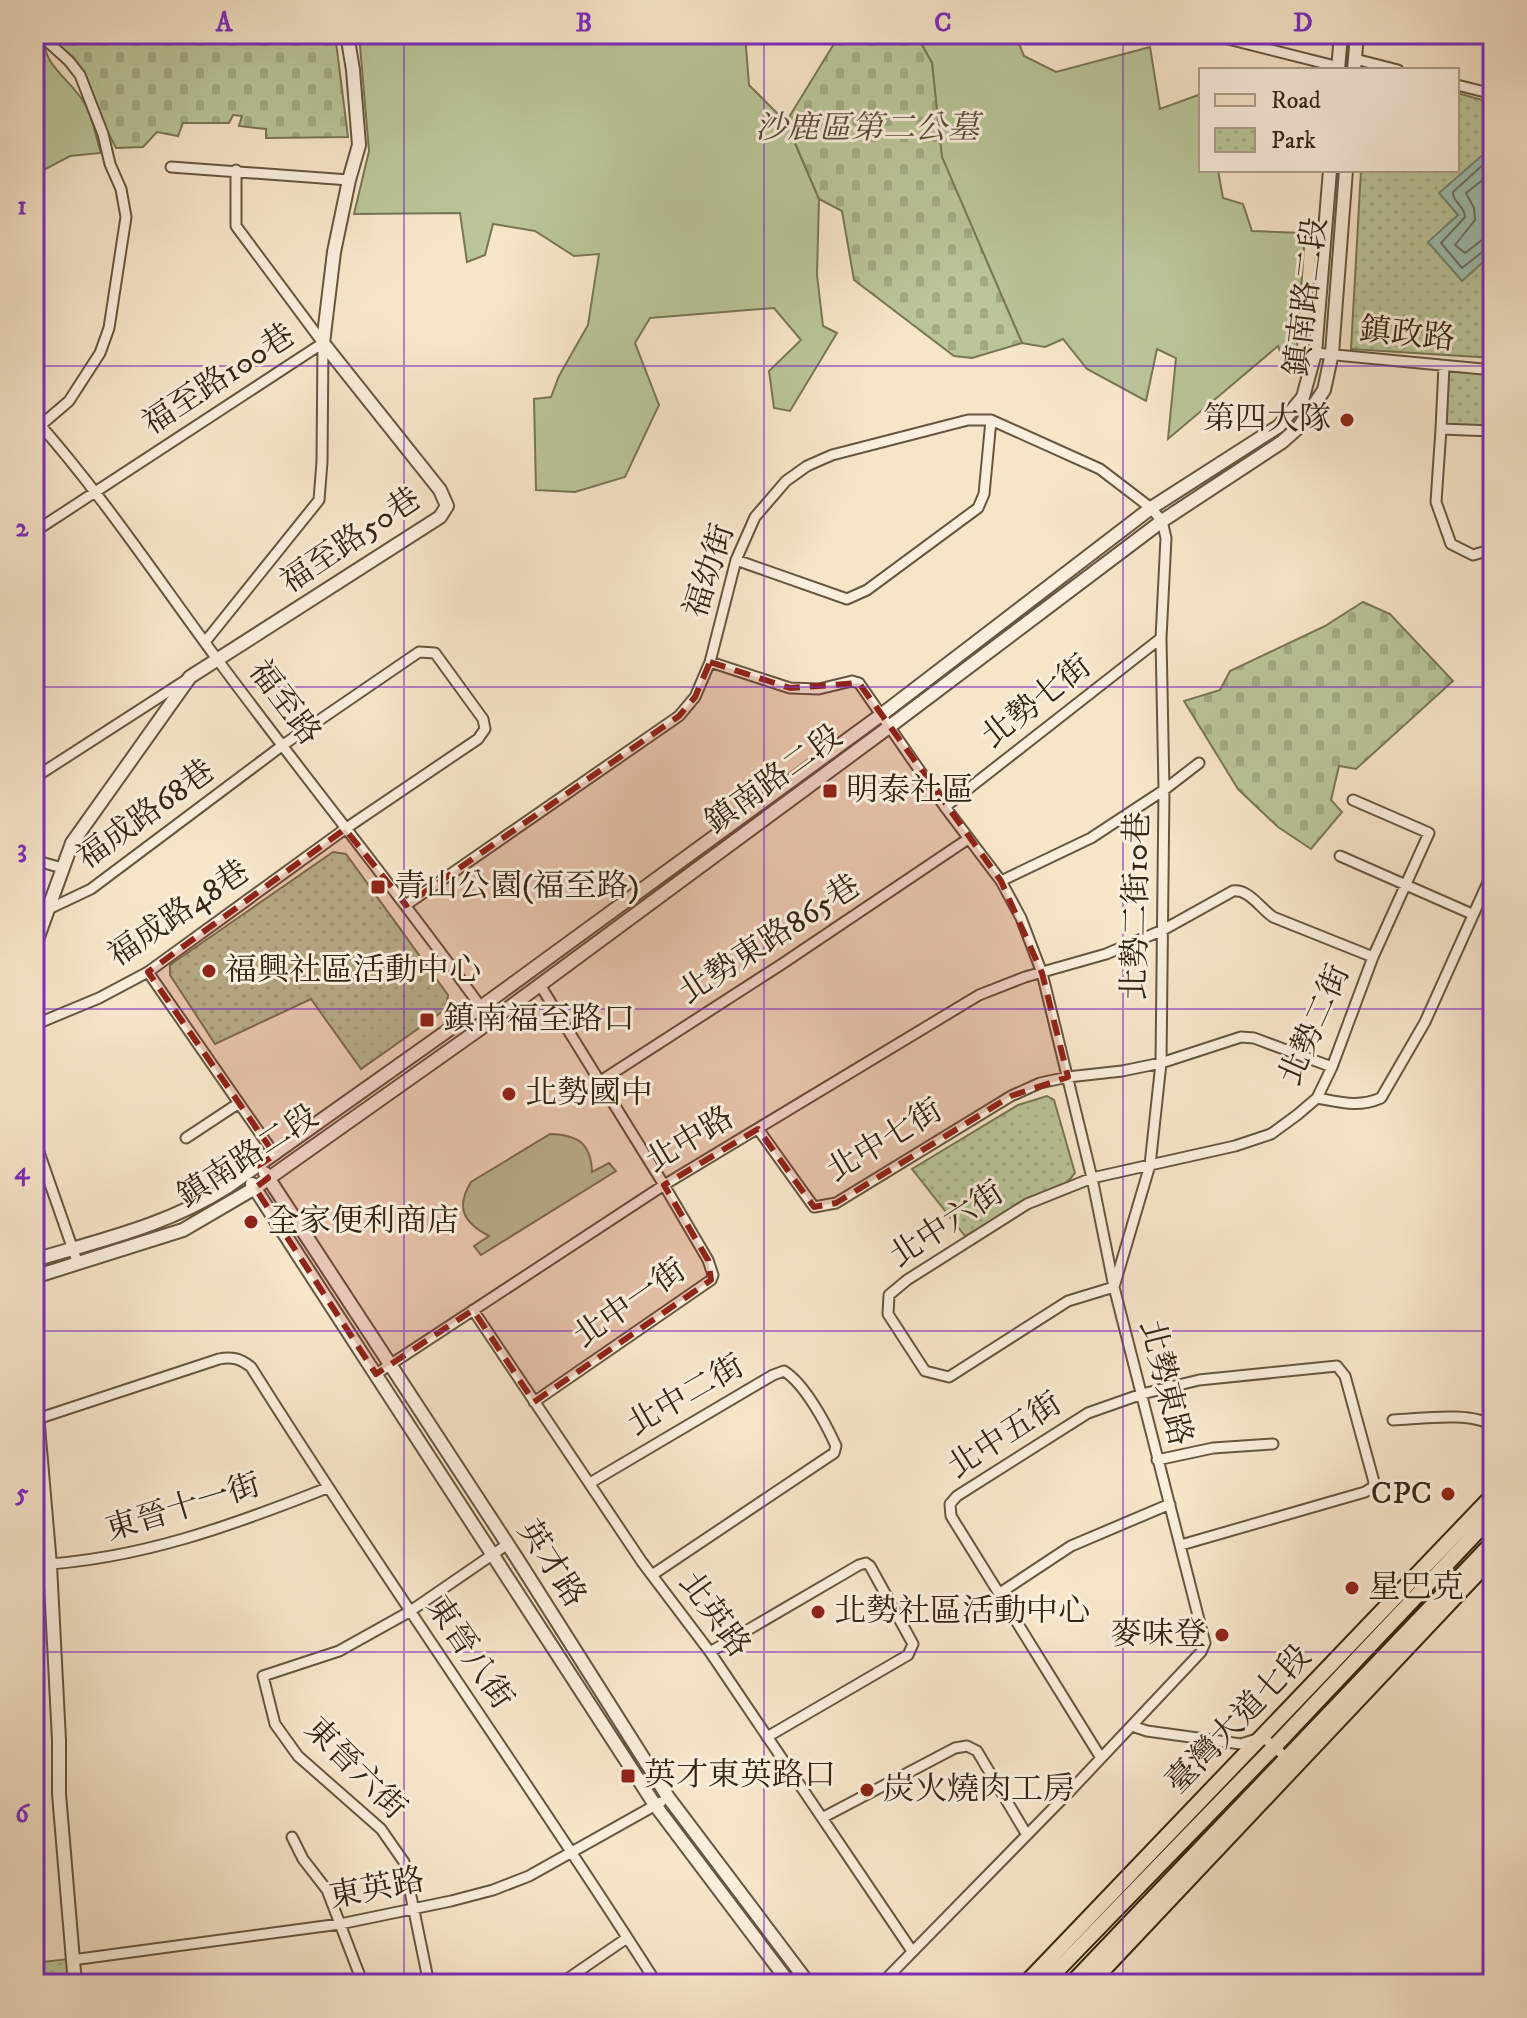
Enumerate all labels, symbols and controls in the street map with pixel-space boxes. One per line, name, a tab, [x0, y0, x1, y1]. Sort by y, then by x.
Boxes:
text: A	[215, 7, 234, 40]
text: B	[576, 7, 592, 40]
text: C	[934, 7, 952, 40]
text: D	[1293, 7, 1313, 40]
legend	[1199, 68, 1459, 172]
text: Road	[1271, 86, 1321, 116]
park label: 沙鹿區第二公墓	[755, 109, 984, 149]
text: Park	[1271, 126, 1316, 156]
text: 1	[17, 190, 27, 223]
street label: 鎮南路二段	[1277, 215, 1337, 379]
street label: 鎮政路	[1357, 310, 1457, 360]
street label: 福至路100巷	[135, 316, 303, 444]
place label: 第四大隊	[1203, 400, 1331, 440]
marker: 第四大隊	[1338, 411, 1356, 429]
street label: 福至路50巷	[273, 479, 429, 603]
text: 2	[16, 512, 30, 545]
street label: 福幼街	[676, 519, 744, 623]
street label: 北勢七街	[974, 647, 1100, 757]
street label: 福至路	[239, 653, 329, 753]
street label: 鎮南路二段	[698, 717, 850, 843]
street label: 福成路68巷	[69, 752, 223, 878]
place label: 明泰社區	[846, 771, 974, 811]
marker: 明泰社區	[821, 782, 839, 800]
street label: 北勢二街10巷	[1115, 811, 1159, 1001]
text: 3	[17, 833, 27, 866]
street label: 福成路48巷	[100, 852, 258, 976]
street label: 北勢東路865巷	[672, 866, 868, 1014]
place label: 青山公園(福至路)	[394, 867, 639, 907]
marker: 青山公園(福至路)	[369, 878, 387, 896]
place label: 福興社區活動中心	[225, 951, 481, 991]
street label: 北勢二街	[1271, 958, 1359, 1092]
marker: 福興社區活動中心	[200, 962, 218, 980]
place label: 鎮南福至路口	[443, 1000, 635, 1040]
marker: 鎮南福至路口	[418, 1011, 436, 1029]
place label: 北勢國中	[525, 1074, 653, 1114]
marker: 北勢國中	[500, 1085, 518, 1103]
street label: 北中七街	[820, 1091, 950, 1191]
street label: 鎮南路二段	[170, 1097, 326, 1217]
street label: 北中路	[639, 1098, 741, 1182]
text: 4	[15, 1155, 31, 1188]
street label: 北中六街	[882, 1173, 1012, 1277]
place label: 全家便利商店	[267, 1202, 459, 1242]
marker: 全家便利商店	[242, 1213, 260, 1231]
street label: 北中一街	[566, 1251, 694, 1357]
street label: 北勢東路	[1130, 1316, 1200, 1450]
street label: 北中二街	[621, 1347, 751, 1445]
street label: 北中五街	[940, 1384, 1070, 1488]
street label: 東晉十一街	[101, 1465, 265, 1551]
place label: CPC	[1371, 1474, 1432, 1514]
text: 5	[15, 1477, 29, 1510]
marker: CPC	[1439, 1485, 1457, 1503]
street label: 英才路	[508, 1513, 594, 1615]
street label: 北英路	[670, 1564, 758, 1666]
place label: 星巴克	[1368, 1568, 1464, 1608]
marker: 星巴克	[1343, 1579, 1361, 1597]
street label: 東晉八街	[417, 1589, 521, 1717]
place label: 北勢社區活動中心	[834, 1592, 1090, 1632]
marker: 北勢社區活動中心	[809, 1603, 827, 1621]
place label: 麥味登	[1110, 1615, 1206, 1655]
marker: 麥味登	[1213, 1626, 1231, 1644]
street label: 臺灣大道七段	[1158, 1637, 1320, 1803]
street label: 東晉六街	[296, 1710, 414, 1828]
place label: 英才東英路口	[644, 1756, 836, 1796]
marker: 英才東英路口	[619, 1767, 637, 1785]
place label: 炭火燒肉工房	[883, 1770, 1075, 1810]
marker: 炭火燒肉工房	[858, 1781, 876, 1799]
text: 6	[15, 1798, 30, 1831]
street label: 東英路	[326, 1860, 428, 1918]

